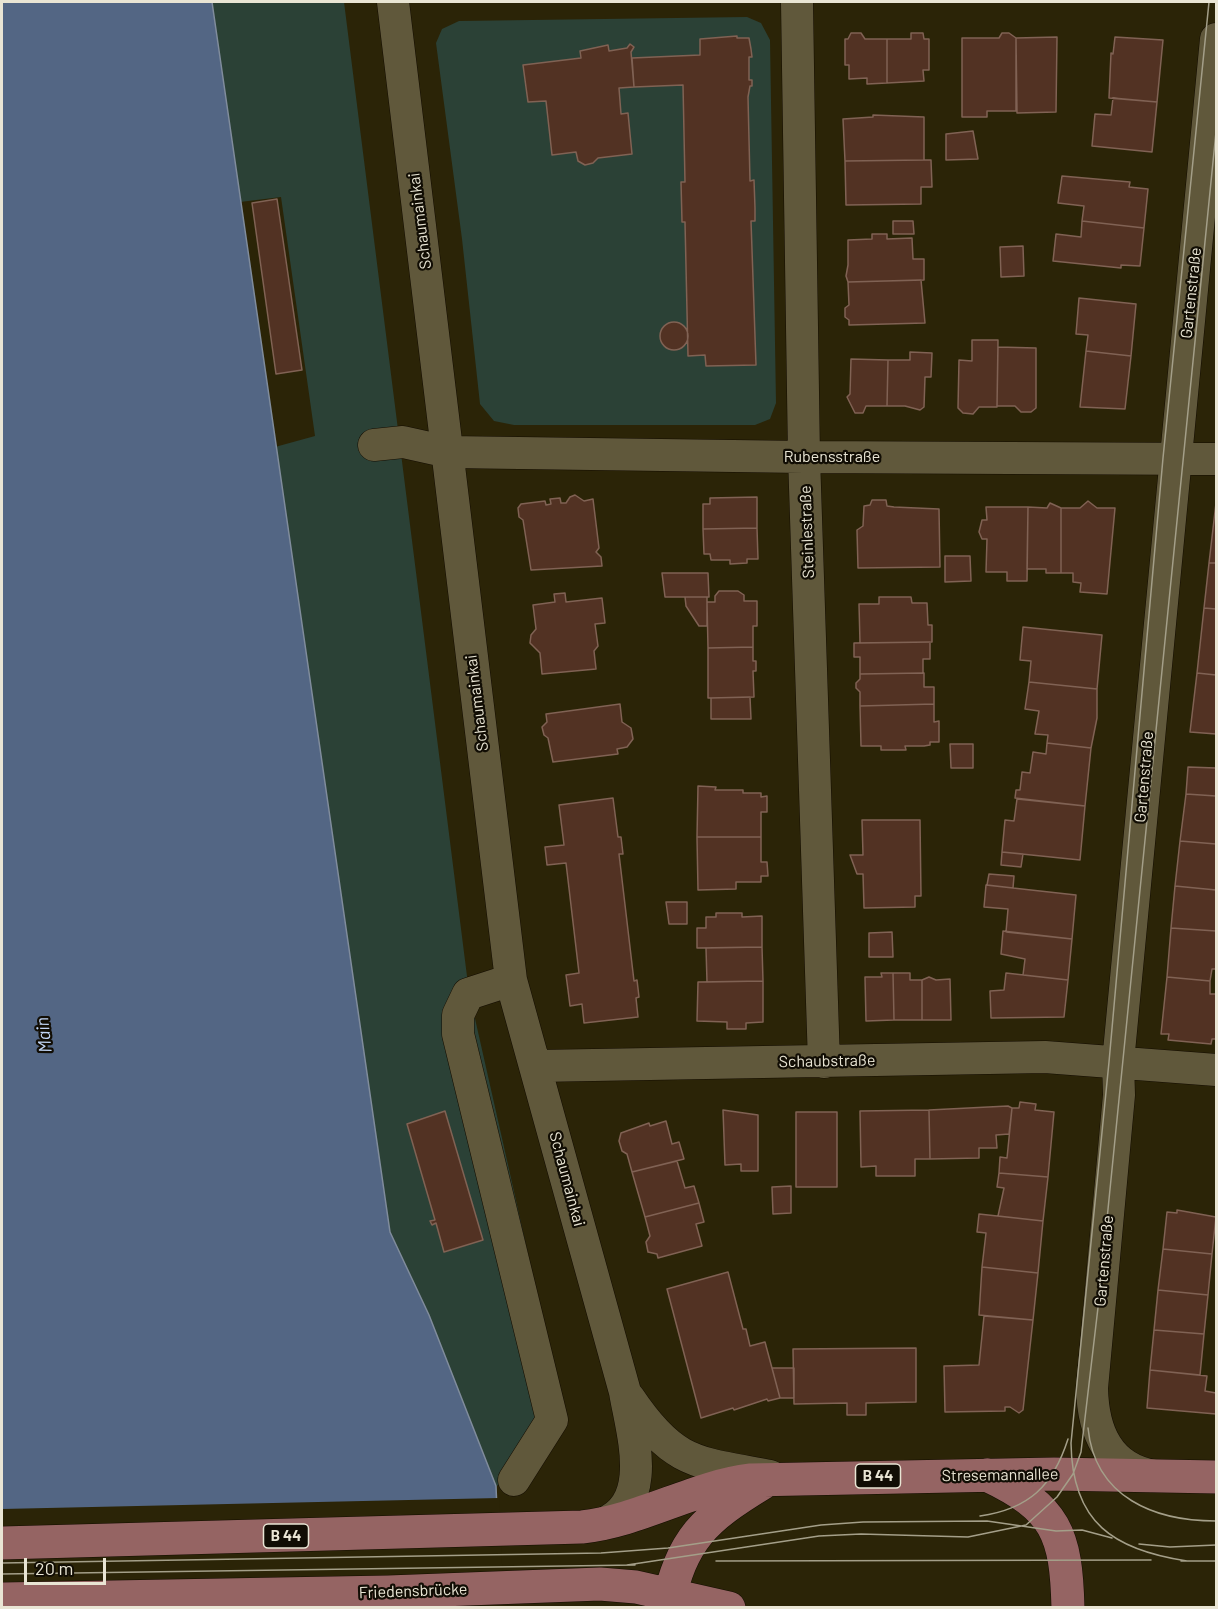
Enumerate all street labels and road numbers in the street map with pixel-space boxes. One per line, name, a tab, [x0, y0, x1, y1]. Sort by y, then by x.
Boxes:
street label: Schaumainkai	[405, 172, 435, 270]
street label: Gartenstraße	[1177, 246, 1205, 340]
street label: Rubensstraße	[784, 447, 880, 467]
street label: Steinlestraße	[796, 485, 818, 579]
street label: Schaumainkai	[462, 654, 492, 752]
street label: Gartenstraße	[1130, 731, 1158, 823]
street label: Schaubstraße	[778, 1051, 876, 1071]
street label: Schaumainkai	[545, 1130, 589, 1228]
street label: Gartenstraße	[1090, 1215, 1118, 1307]
road number: B 44	[856, 1464, 900, 1488]
street label: Stresemannallee	[941, 1464, 1059, 1486]
road number: B 44	[264, 1524, 308, 1548]
street label: Friedensbrücke	[358, 1580, 468, 1602]

